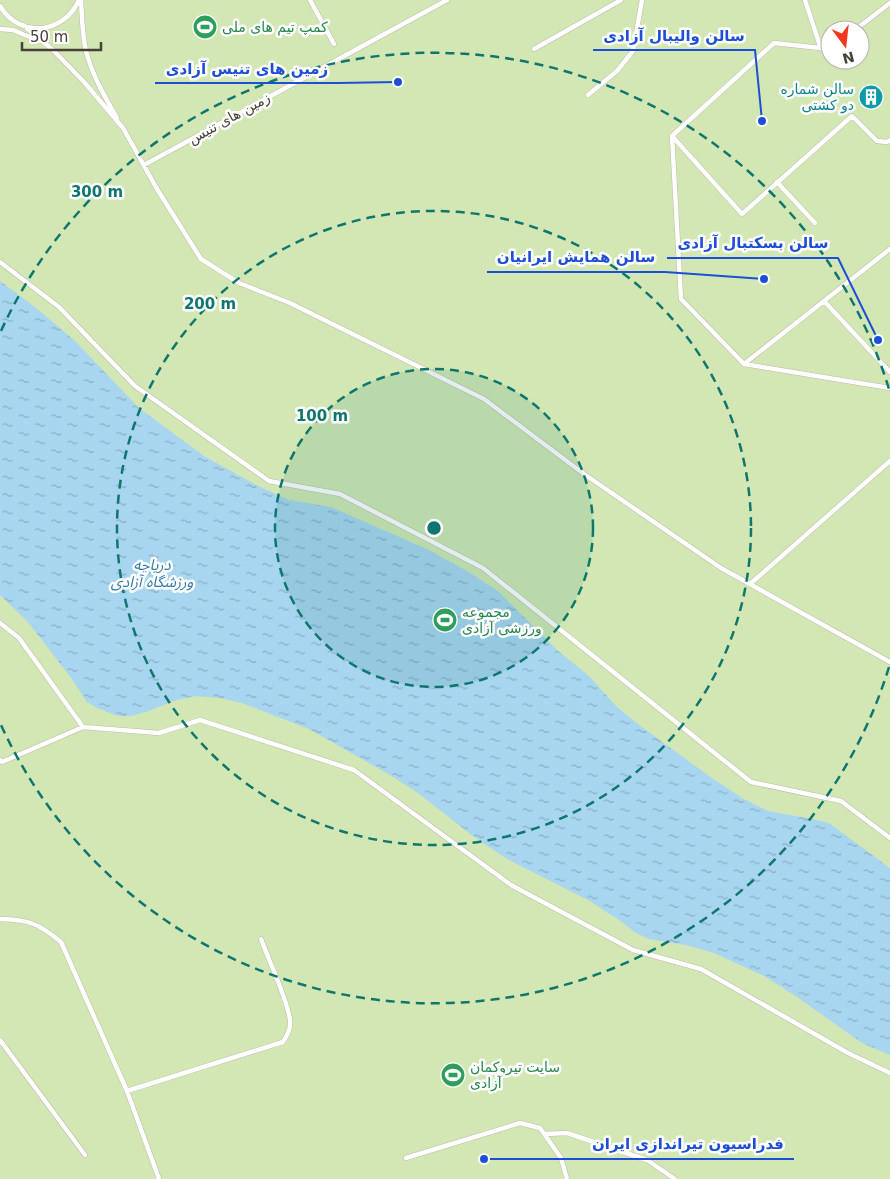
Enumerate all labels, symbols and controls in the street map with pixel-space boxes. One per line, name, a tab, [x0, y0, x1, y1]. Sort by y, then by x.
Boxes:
sports icon: کمپ تیم های ملی	[192, 14, 218, 40]
place label: کمپ تیم های ملی	[222, 19, 328, 36]
scale bar	[22, 20, 101, 52]
callout: سالن والیبال آزادی	[593, 20, 755, 50]
north arrow	[820, 20, 870, 70]
text: سالن والیبال آزادی	[603, 27, 745, 45]
text: 50 m	[30, 28, 68, 46]
text: N	[841, 48, 856, 67]
callout: زمین های تنیس آزادی	[155, 53, 338, 83]
text: زمین های تنیس آزادی	[166, 60, 328, 78]
place label: سالن شماره دو کشتی	[780, 81, 854, 114]
building icon: سالن شماره دو کشتی	[858, 84, 884, 110]
street label: زمین های تنیس	[185, 89, 273, 148]
text: 300 m	[71, 183, 123, 201]
callout: سالن بسکتبال آزادی	[667, 228, 838, 258]
text: سالن بسکتبال آزادی	[678, 234, 828, 252]
callout: سالن همایش ایرانیان	[487, 242, 665, 272]
text: سالن همایش ایرانیان	[497, 248, 655, 266]
text: 200 m	[184, 295, 236, 313]
text: 100 m	[296, 407, 348, 425]
centre of rings	[425, 519, 443, 537]
water label: دریاچه ورزشگاه آزادی	[111, 556, 194, 591]
place label: مجموعه ورزشی آزادی	[462, 604, 542, 637]
sports icon: مجموعه ورزشی آزادی	[432, 607, 458, 633]
place label: سایت تیروکمان آزادی	[470, 1059, 560, 1092]
sports icon: سایت تیروکمان آزادی	[440, 1062, 466, 1088]
callout: فدراسیون تیراندازی ایران	[582, 1129, 794, 1159]
text: فدراسیون تیراندازی ایران	[592, 1135, 784, 1153]

